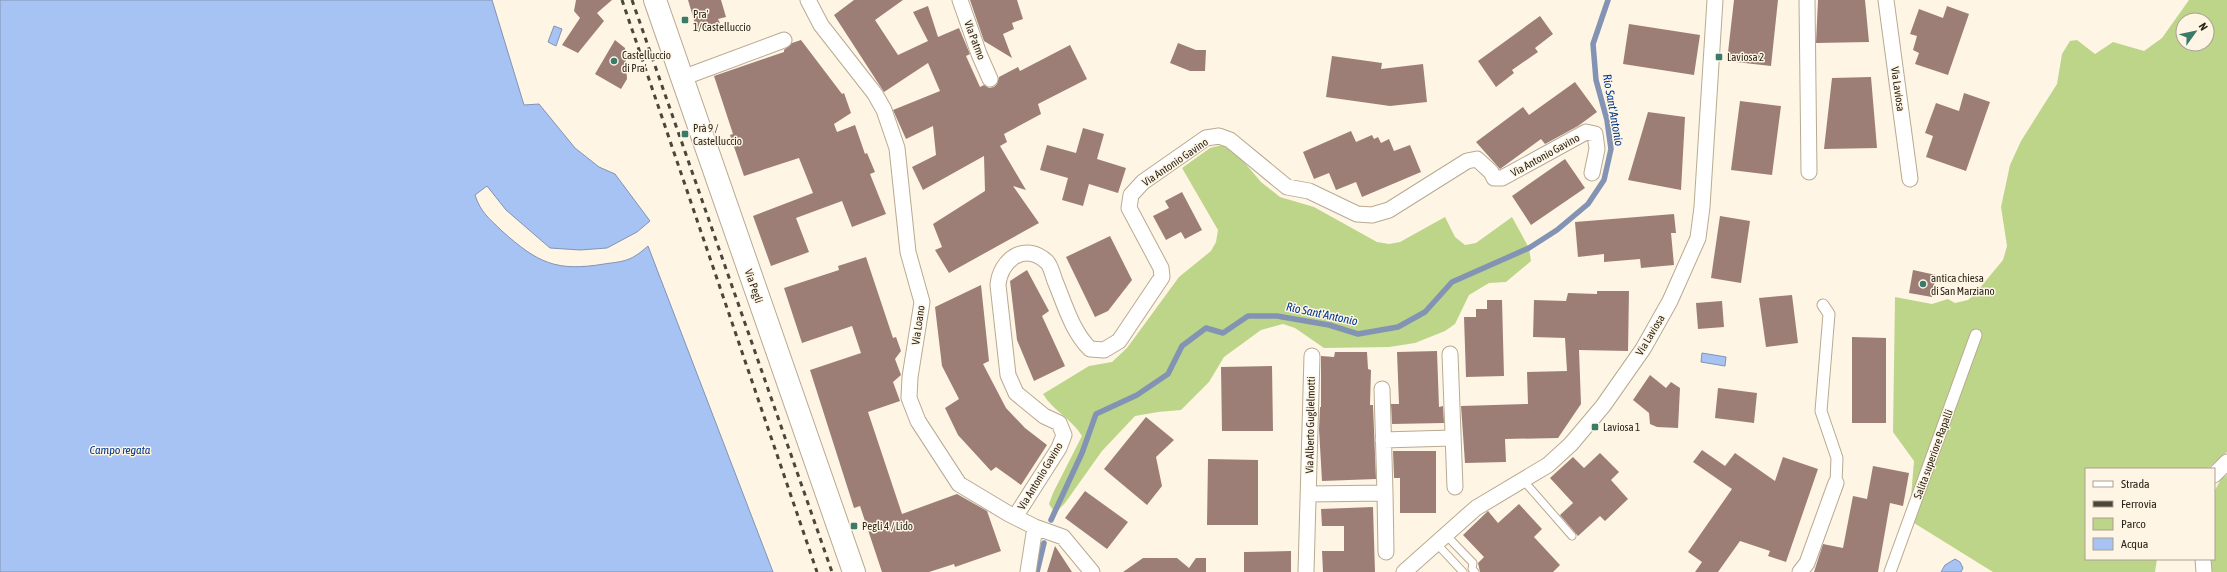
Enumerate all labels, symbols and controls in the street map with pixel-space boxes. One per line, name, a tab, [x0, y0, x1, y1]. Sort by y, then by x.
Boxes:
place label: Pra' 1/Castelluccio	[693, 8, 751, 33]
north arrow	[2175, 12, 2215, 52]
marker: Pra' 1/Castelluccio	[680, 15, 690, 25]
street label: Via Patmo	[962, 19, 988, 61]
text: N	[2197, 21, 2210, 33]
place label: Castelluccio di Pra'	[622, 49, 671, 74]
place label: Laviosa 2	[1727, 51, 1764, 63]
marker: Laviosa 2	[1714, 52, 1724, 62]
marker: Castelluccio di Pra'	[609, 56, 619, 66]
street label: Via Laviosa	[1889, 66, 1907, 112]
water label: Rio Sant'Antonio	[1600, 73, 1626, 147]
place label: Prà 9 / Castelluccio	[693, 122, 742, 147]
marker: Prà 9 / Castelluccio	[680, 129, 690, 139]
street label: Via Antonio Gavino	[1509, 131, 1581, 179]
street label: Via Antonio Gavino	[1140, 136, 1210, 188]
street label: Via Pegli	[743, 268, 765, 304]
place label: antica chiesa di San Marziano	[1931, 272, 1995, 297]
marker: antica chiesa di San Marziano	[1918, 279, 1928, 289]
water label: Rio Sant'Antonio	[1285, 300, 1359, 328]
street label: Via Loano	[909, 305, 927, 345]
street label: Via Laviosa	[1633, 313, 1667, 357]
street label: Via Alberto Guglielmotti	[1303, 376, 1317, 474]
street label: Salita superiore Rapalli	[1911, 408, 1955, 500]
place label: Laviosa 1	[1603, 421, 1640, 433]
marker: Laviosa 1	[1590, 422, 1600, 432]
street label: Via Antonio Gavino	[1015, 440, 1065, 512]
water label: Campo regata	[90, 443, 151, 457]
legend	[2085, 468, 2215, 560]
text: Strada	[2121, 477, 2150, 491]
text: Ferrovia	[2121, 497, 2157, 511]
text: Parco	[2121, 517, 2146, 531]
place label: Pegli 4 / Lido	[862, 520, 913, 532]
marker: Pegli 4 / Lido	[849, 521, 859, 531]
text: Acqua	[2121, 537, 2148, 551]

